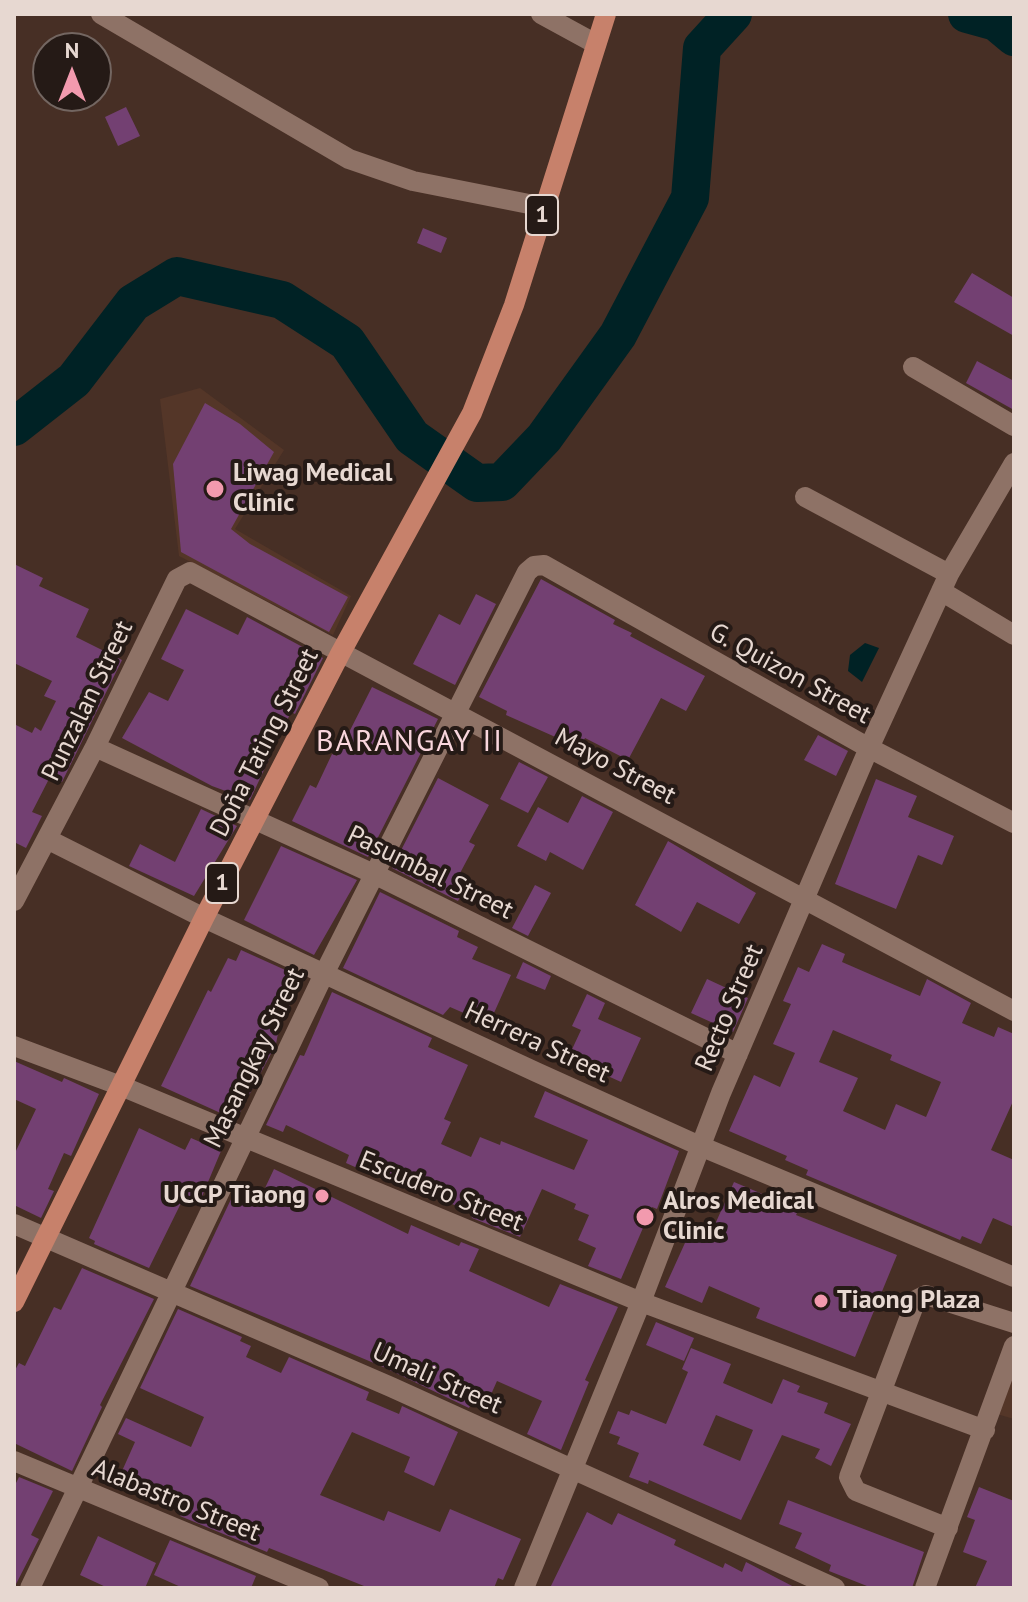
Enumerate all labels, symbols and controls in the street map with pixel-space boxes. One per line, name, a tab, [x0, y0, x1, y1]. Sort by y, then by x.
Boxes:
north arrow	[32, 32, 112, 112]
text: N	[65, 36, 79, 64]
road number: 1	[526, 195, 558, 235]
place label: Liwag Medical Clinic	[233, 458, 392, 520]
marker: Liwag Medical Clinic	[204, 478, 226, 500]
street label: Punzalan Street	[36, 616, 140, 786]
street label: G. Quizon Street	[704, 617, 876, 731]
street label: Doña Tating Street	[204, 644, 326, 842]
street label: Mayo Street	[549, 722, 681, 812]
district label: BARANGAY II	[316, 724, 504, 760]
street label: Pasumbal Street	[342, 819, 518, 927]
road number: 1	[206, 863, 238, 903]
street label: Recto Street	[689, 940, 771, 1076]
street label: Masangkay Street	[198, 963, 312, 1153]
street label: Herrera Street	[459, 996, 615, 1090]
street label: Escudero Street	[355, 1145, 527, 1239]
place label: UCCP Tiaong	[163, 1180, 306, 1212]
place label: Alros Medical Clinic	[663, 1186, 814, 1248]
marker: UCCP Tiaong	[313, 1187, 331, 1205]
marker: Alros Medical Clinic	[634, 1206, 656, 1228]
place label: Tiaong Plaza	[837, 1285, 981, 1317]
marker: Tiaong Plaza	[812, 1292, 830, 1310]
street label: Umali Street	[367, 1337, 507, 1421]
street label: Alabastro Street	[87, 1453, 265, 1549]

